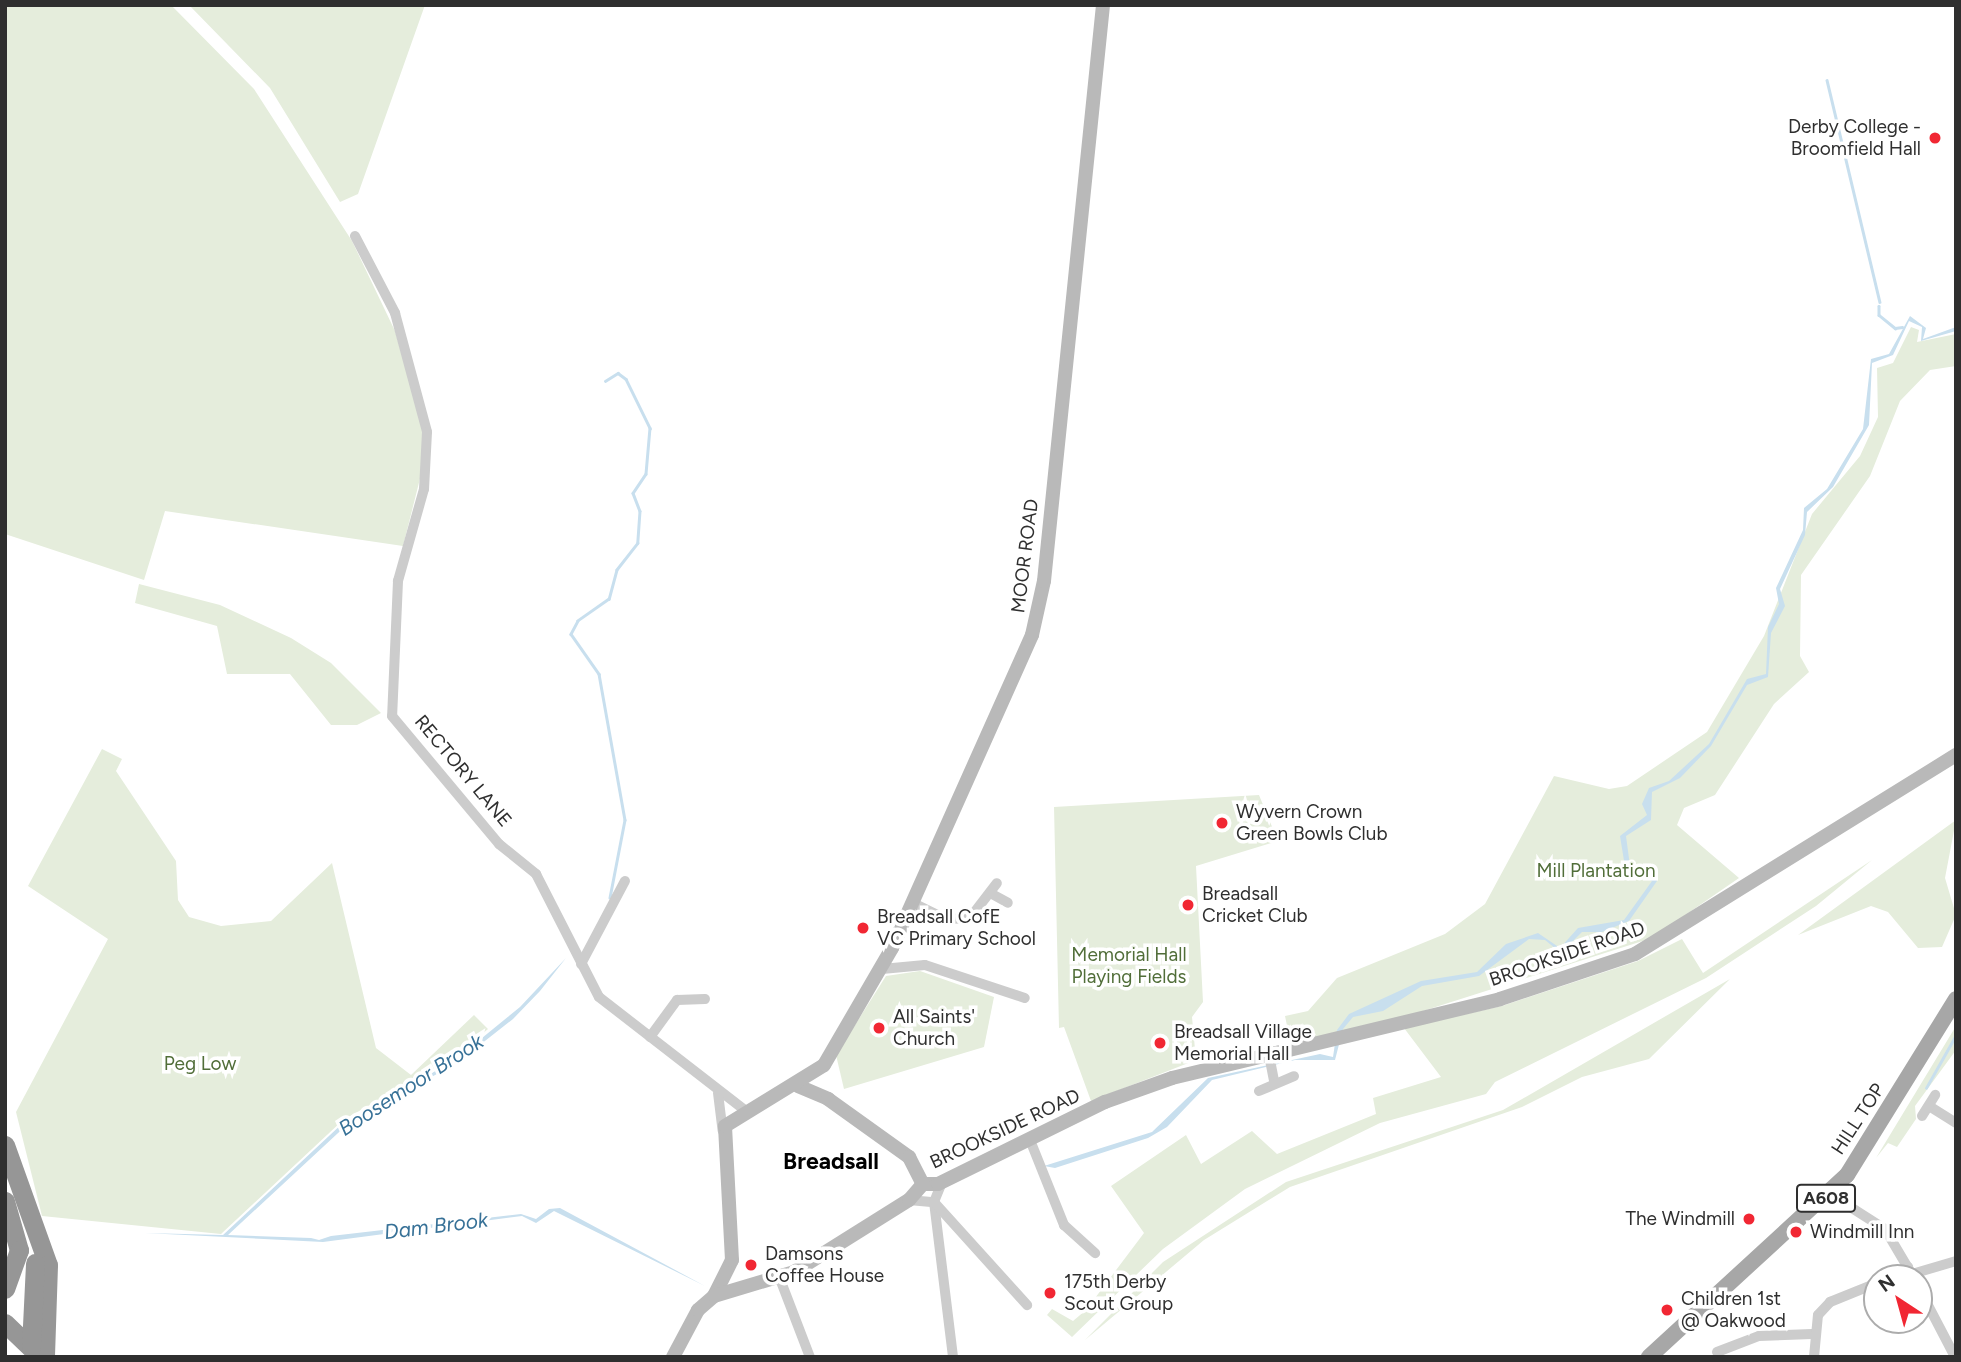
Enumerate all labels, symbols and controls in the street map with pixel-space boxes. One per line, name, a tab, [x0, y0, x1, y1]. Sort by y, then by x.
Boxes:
place label: Derby College - Broomfield Hall	[1788, 116, 1921, 160]
marker: Derby College - Broomfield Hall	[1927, 130, 1943, 146]
street label: MOOR ROAD	[1007, 498, 1043, 614]
street label: RECTORY LANE	[410, 710, 516, 832]
place label: Wyvern Crown Green Bowls Club	[1236, 801, 1388, 845]
marker: Wyvern Crown Green Bowls Club	[1214, 815, 1230, 831]
park label: Mill Plantation	[1536, 860, 1656, 882]
place label: Breadsall Cricket Club	[1202, 883, 1308, 927]
marker: Breadsall Cricket Club	[1180, 897, 1196, 913]
place label: Breadsall CofE VC Primary School	[877, 906, 1036, 950]
street label: BROOKSIDE ROAD	[1486, 917, 1648, 991]
marker: Breadsall CofE VC Primary School	[855, 920, 871, 936]
park label: Memorial Hall Playing Fields	[1071, 944, 1187, 988]
place label: All Saints' Church	[893, 1006, 975, 1050]
marker: All Saints' Church	[871, 1020, 887, 1036]
place label: Breadsall Village Memorial Hall	[1174, 1021, 1312, 1065]
water label: Boosemoor Brook	[334, 1029, 488, 1141]
marker: Breadsall Village Memorial Hall	[1152, 1035, 1168, 1051]
park label: Peg Low	[164, 1053, 236, 1075]
street label: HILL TOP	[1827, 1079, 1889, 1159]
street label: BROOKSIDE ROAD	[926, 1084, 1084, 1174]
district label: Breadsall	[783, 1147, 879, 1175]
road number: A608	[1794, 1184, 1857, 1212]
water label: Dam Brook	[383, 1207, 489, 1245]
place label: The Windmill	[1626, 1208, 1735, 1230]
marker: The Windmill	[1741, 1211, 1757, 1227]
place label: Windmill Inn	[1810, 1221, 1914, 1243]
marker: Windmill Inn	[1788, 1224, 1804, 1240]
place label: Damsons Coffee House	[765, 1243, 884, 1287]
marker: Damsons Coffee House	[743, 1257, 759, 1273]
north arrow	[1863, 1264, 1933, 1334]
text: N	[1874, 1270, 1899, 1297]
place label: 175th Derby Scout Group	[1064, 1271, 1173, 1315]
marker: 175th Derby Scout Group	[1042, 1285, 1058, 1301]
place label: Children 1st @ Oakwood	[1681, 1288, 1786, 1332]
marker: Children 1st @ Oakwood	[1659, 1302, 1675, 1318]

